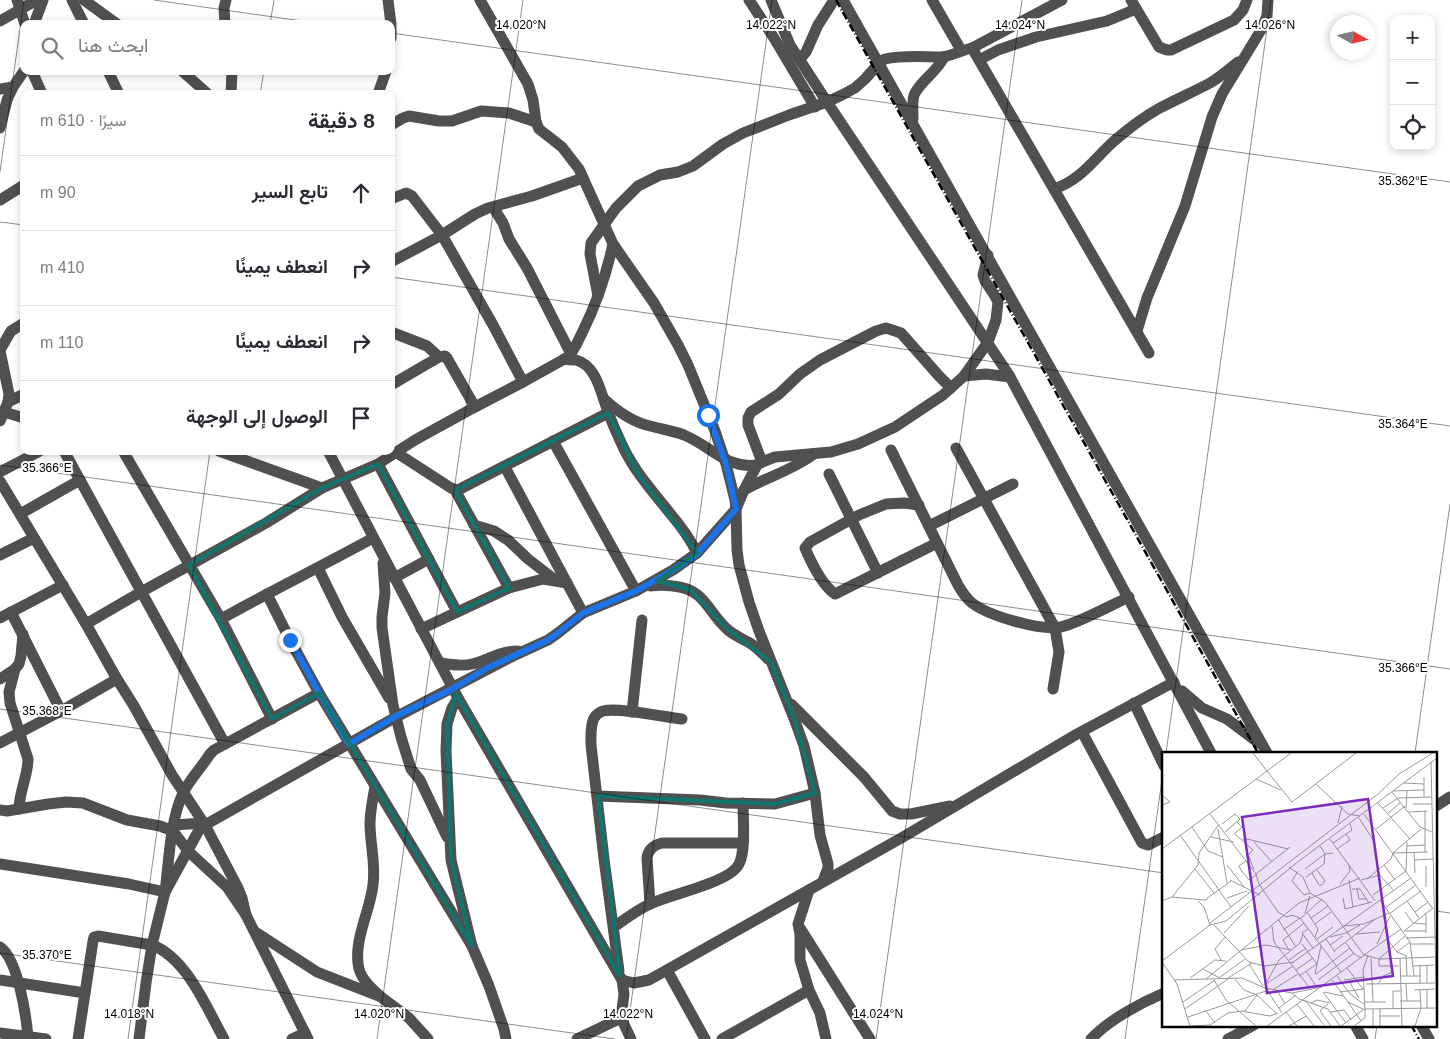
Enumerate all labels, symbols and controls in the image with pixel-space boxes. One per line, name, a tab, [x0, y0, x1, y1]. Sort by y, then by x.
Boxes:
north arrow	[1330, 15, 1375, 60]
map controls	[1390, 15, 1435, 150]
button: +	[1390, 15, 1435, 60]
text: 14.020°N	[496, 18, 546, 32]
text: 14.022°N	[746, 18, 796, 32]
text: 14.024°N	[995, 18, 1045, 32]
text: 14.026°N	[1245, 18, 1295, 32]
search box	[20, 20, 395, 75]
icon: search	[38, 34, 66, 62]
text: ابحث هنا	[78, 35, 148, 56]
button: −	[1390, 60, 1435, 105]
button: locate	[1390, 105, 1435, 150]
text: 8 دقيقة	[308, 109, 375, 132]
text: سيرًا · 610 m	[40, 112, 126, 129]
text: 35.362°E	[1378, 174, 1428, 188]
icon: ahead	[347, 179, 375, 207]
text: تابع السير	[252, 181, 328, 202]
text: 90 m	[40, 184, 76, 201]
icon: right	[347, 254, 375, 282]
text: انعطف يمينًا	[235, 256, 328, 277]
text: 410 m	[40, 259, 84, 276]
icon: right	[347, 329, 375, 357]
text: انعطف يمينًا	[235, 331, 328, 352]
text: 110 m	[40, 334, 83, 351]
icon: arrive	[347, 404, 375, 432]
route start	[697, 404, 720, 427]
text: الوصول إلى الوجهة	[186, 406, 328, 427]
text: 35.364°E	[1378, 417, 1428, 431]
text: 35.366°E	[22, 461, 72, 475]
route end	[279, 629, 302, 652]
text: 35.366°E	[1378, 661, 1428, 675]
text: 35.368°E	[22, 704, 72, 718]
inset map	[1162, 752, 1438, 1026]
text: 35.370°E	[22, 948, 72, 962]
text: 14.018°N	[104, 1007, 154, 1021]
text: 14.020°N	[354, 1007, 404, 1021]
text: 14.022°N	[603, 1007, 653, 1021]
text: 14.024°N	[853, 1007, 903, 1021]

